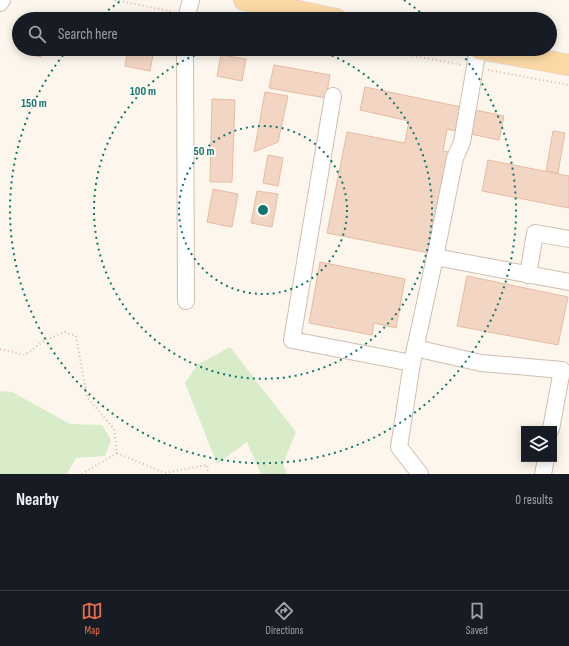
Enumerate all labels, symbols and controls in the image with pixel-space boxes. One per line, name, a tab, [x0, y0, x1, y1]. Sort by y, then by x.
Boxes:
search box	[12, 12, 557, 56]
icon: search	[26, 23, 48, 45]
text: Search here	[58, 25, 118, 44]
text: 100 m	[130, 84, 156, 99]
text: 150 m	[21, 96, 47, 111]
text: 50 m	[194, 144, 214, 159]
centre of rings	[256, 203, 270, 217]
map controls	[521, 426, 557, 462]
button: layers	[521, 426, 557, 462]
text: Nearby	[16, 490, 59, 510]
text: 0 results	[515, 492, 553, 508]
tab: Map	[81, 600, 103, 637]
tab: Directions	[266, 600, 303, 637]
tab: Saved	[466, 600, 488, 637]

